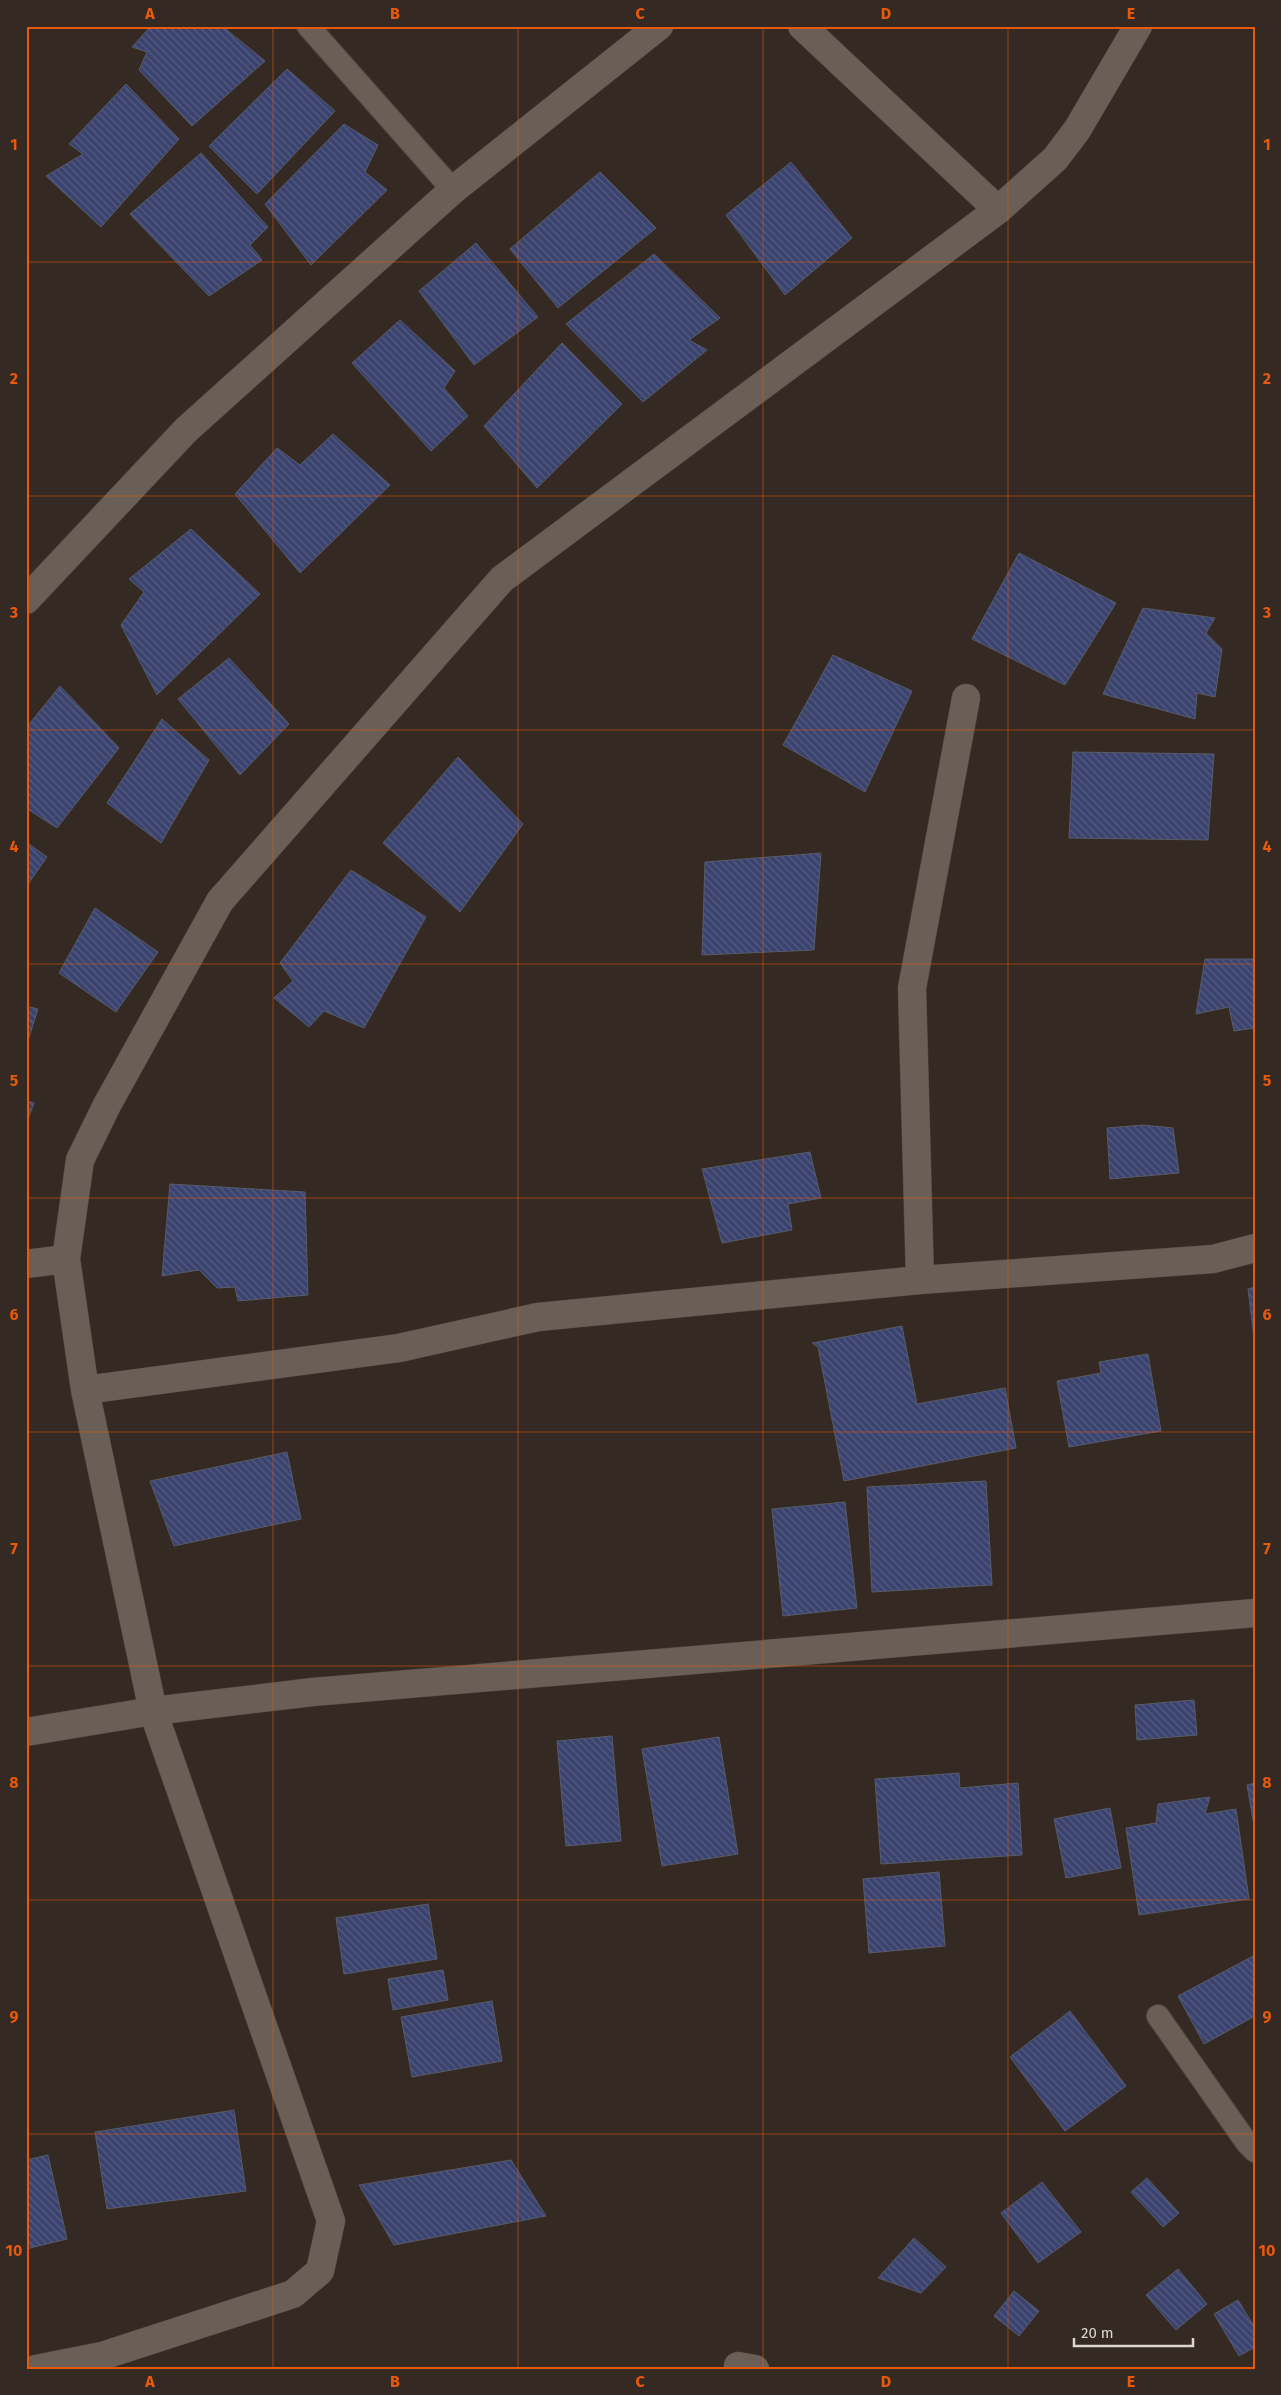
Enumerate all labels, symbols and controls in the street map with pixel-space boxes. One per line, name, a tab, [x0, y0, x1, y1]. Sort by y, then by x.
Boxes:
text: A	[144, 4, 155, 23]
text: B	[390, 4, 400, 23]
text: C	[635, 4, 645, 23]
text: D	[881, 4, 891, 23]
text: E	[1127, 4, 1135, 23]
text: 1	[10, 135, 18, 154]
text: 1	[1263, 135, 1271, 154]
text: 2	[10, 369, 18, 388]
text: 2	[1263, 369, 1271, 388]
text: 3	[9, 603, 18, 622]
text: 3	[1262, 603, 1271, 622]
text: 4	[9, 837, 19, 856]
text: 4	[1262, 837, 1272, 856]
text: 5	[10, 1071, 19, 1090]
text: 5	[1263, 1071, 1272, 1090]
text: 6	[9, 1305, 19, 1324]
text: 6	[1262, 1305, 1272, 1324]
text: 7	[10, 1539, 18, 1558]
text: 7	[1263, 1539, 1271, 1558]
text: 8	[9, 1773, 19, 1792]
text: 8	[1262, 1773, 1272, 1792]
text: 9	[10, 2007, 19, 2026]
text: 9	[1263, 2007, 1272, 2026]
text: 10	[6, 2241, 22, 2260]
text: 10	[1259, 2241, 1275, 2260]
scale bar	[1074, 2315, 1192, 2347]
text: 20 m	[1081, 2324, 1114, 2342]
text: A	[144, 2372, 155, 2391]
text: B	[390, 2372, 400, 2391]
text: C	[635, 2372, 645, 2391]
text: D	[881, 2372, 891, 2391]
text: E	[1127, 2372, 1135, 2391]

